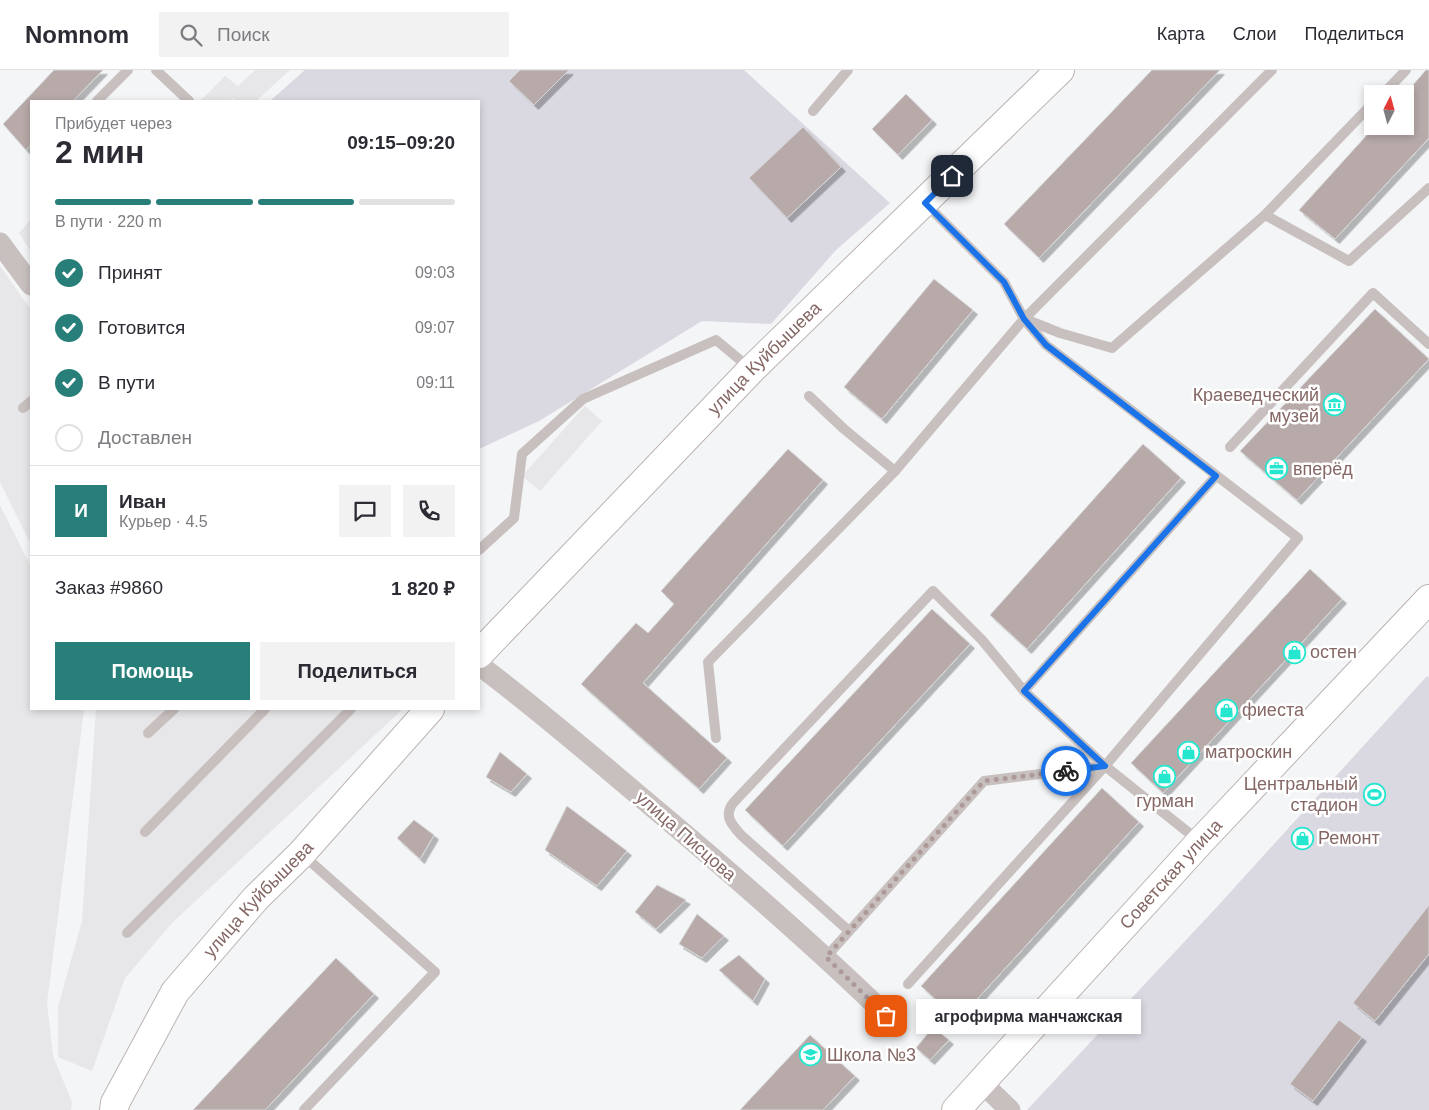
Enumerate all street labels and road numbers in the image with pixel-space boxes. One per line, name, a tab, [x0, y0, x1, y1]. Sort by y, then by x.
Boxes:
street label: улица Куйбышева	[704, 297, 826, 419]
street label: улица Писцова	[632, 787, 741, 886]
street label: Советская улица	[1116, 815, 1227, 933]
street label: улица Куйбышева	[200, 837, 318, 961]

